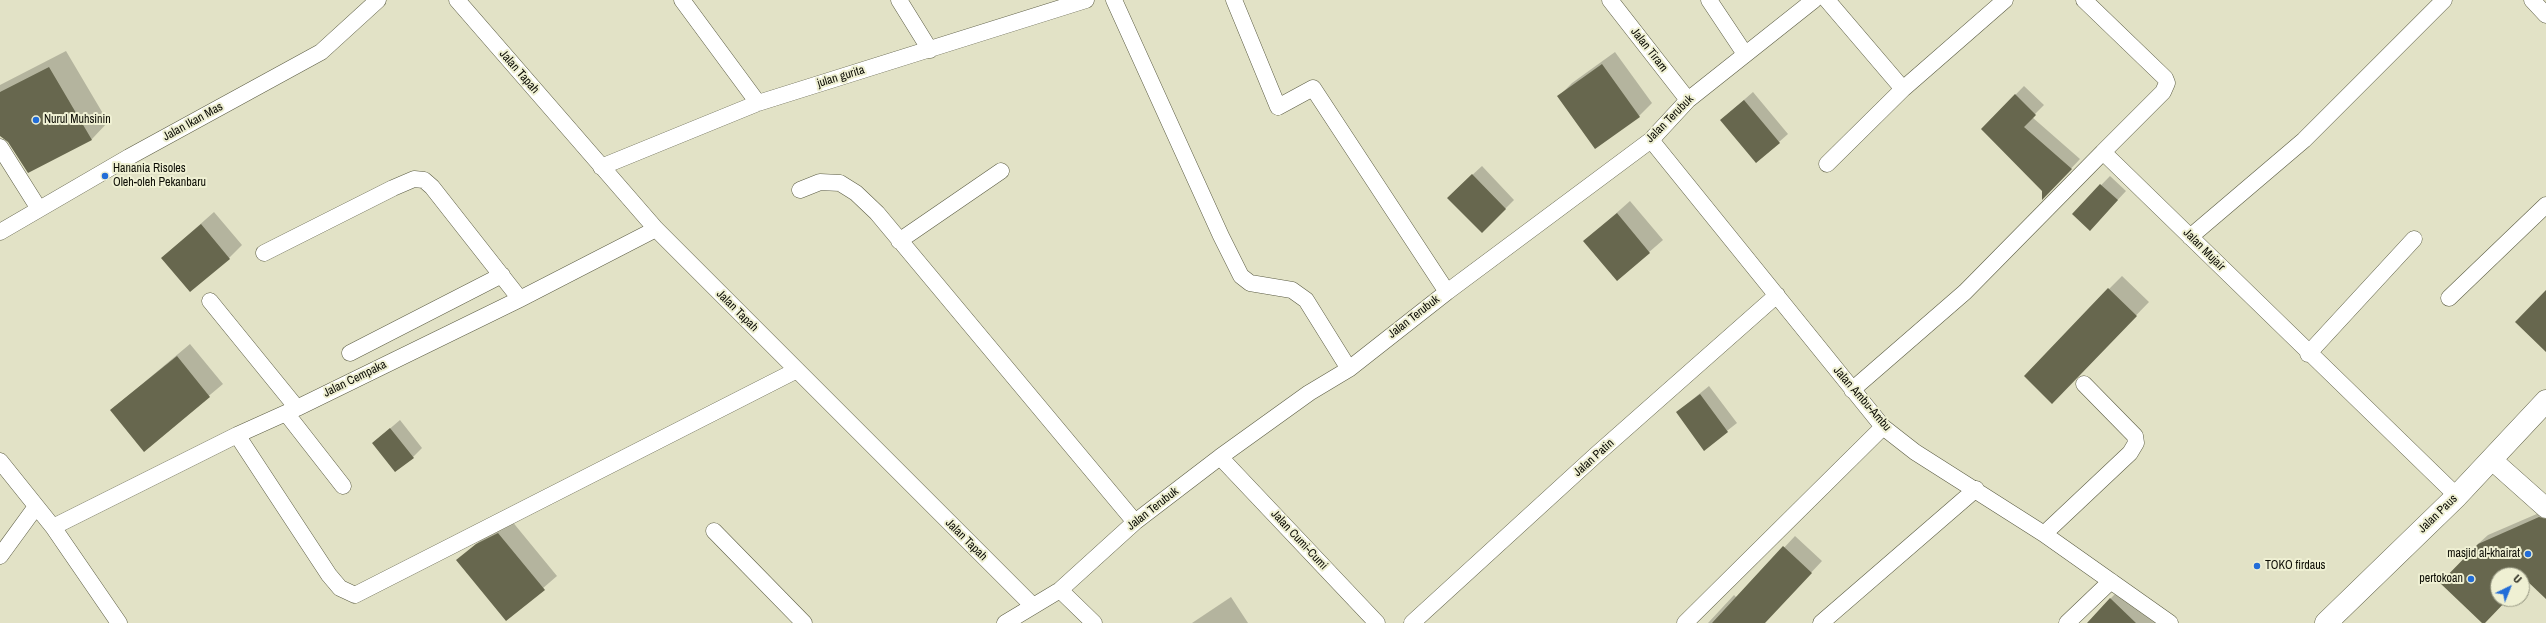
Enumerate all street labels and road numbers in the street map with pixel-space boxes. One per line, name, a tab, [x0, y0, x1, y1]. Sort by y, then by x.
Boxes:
street label: Jalan Tiram	[1627, 25, 1671, 75]
street label: Jalan Tapah	[496, 47, 542, 97]
street label: julan gurita	[816, 63, 866, 91]
street label: Jalan Terubuk	[1643, 92, 1697, 146]
street label: Jalan Ikan Mas	[161, 100, 225, 144]
street label: Jalan Mujair	[2180, 226, 2228, 274]
street label: Jalan Tapah	[713, 287, 761, 335]
street label: Jalan Terubuk	[1385, 292, 1443, 342]
street label: Jalan Cempaka	[321, 358, 389, 400]
street label: Jalan Ambu-Ambu	[1830, 364, 1894, 434]
street label: Jalan Patin	[1571, 436, 1617, 480]
street label: Jalan Terubuk	[1124, 484, 1182, 534]
street label: Jalan Paus	[2415, 492, 2461, 536]
street label: Jalan Cumi-Cumi	[1268, 507, 1330, 573]
street label: Jalan Tapah	[942, 516, 990, 564]

